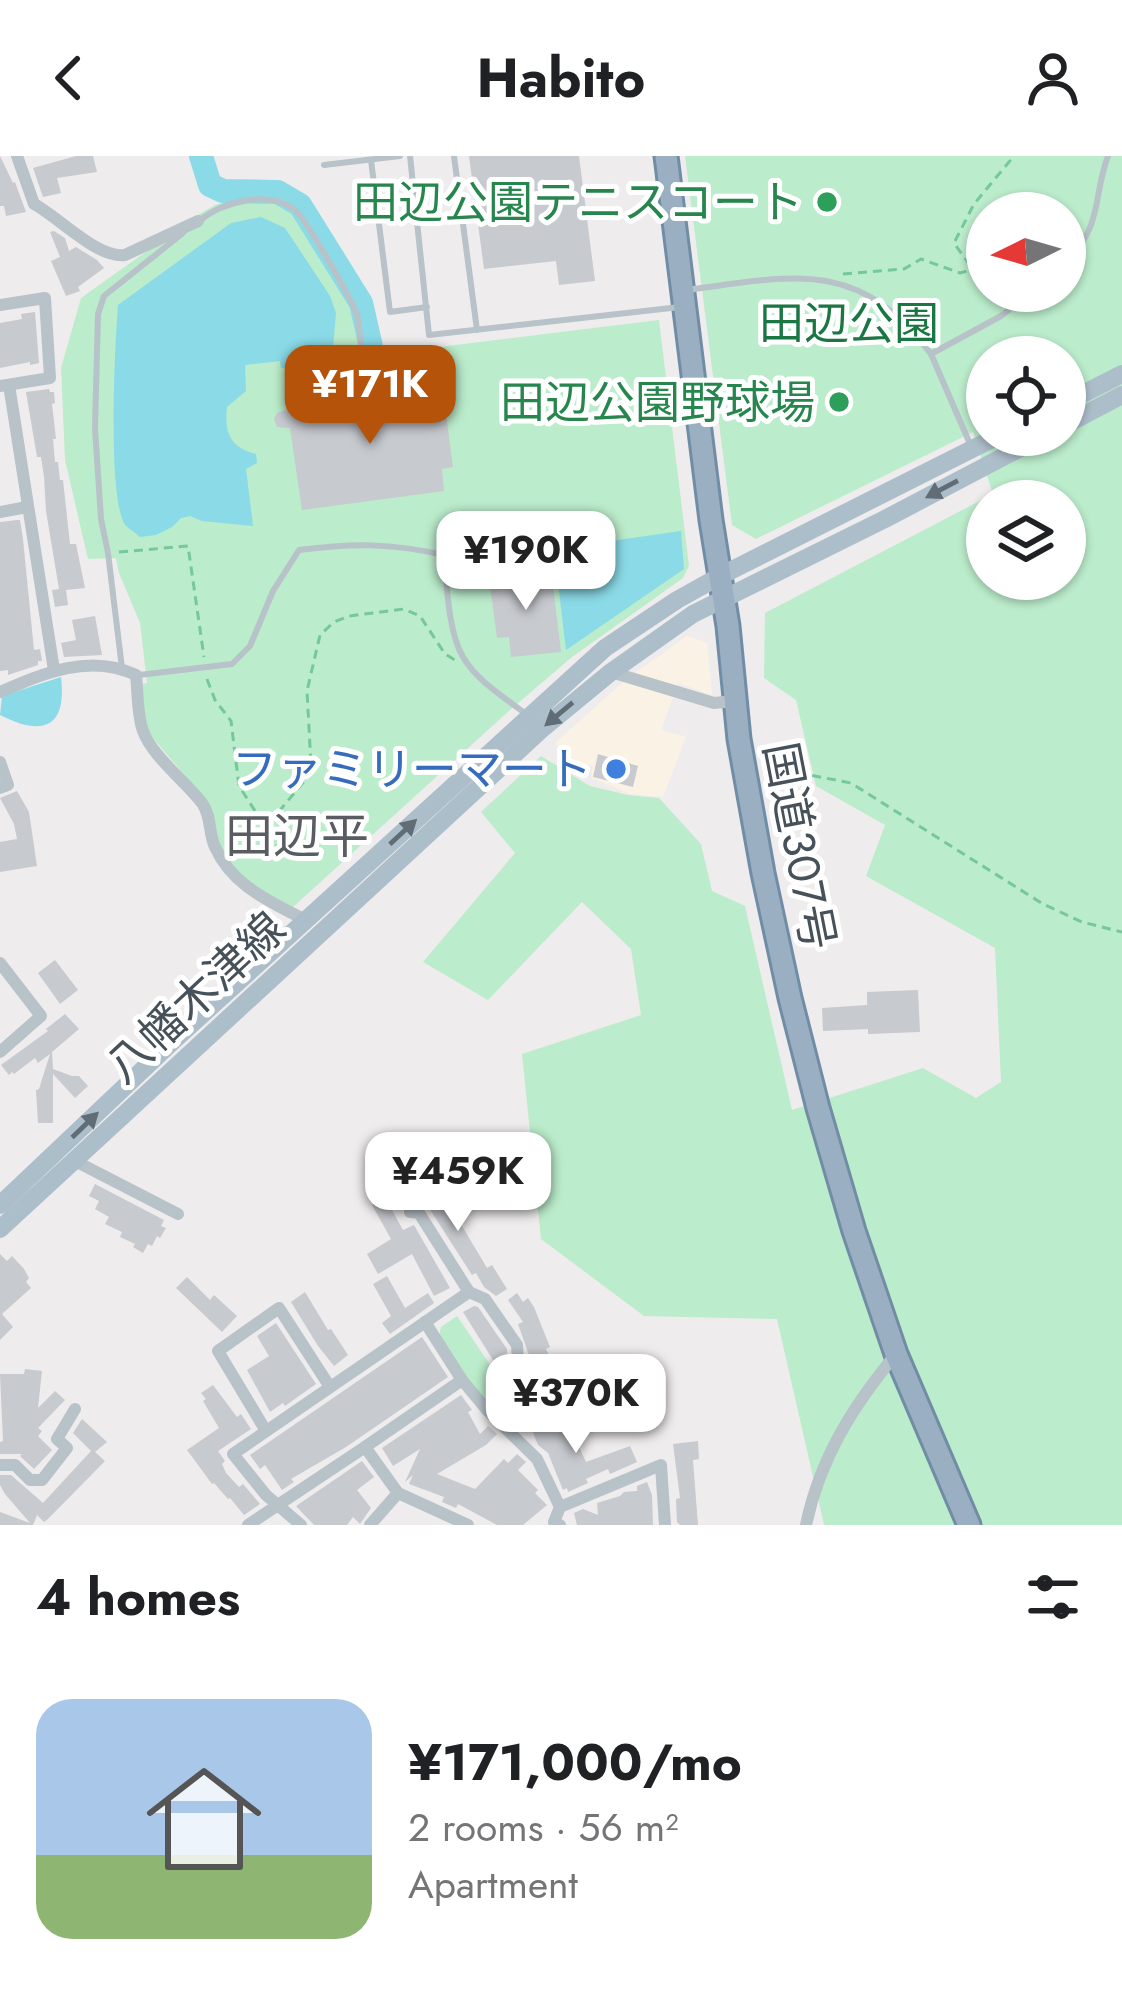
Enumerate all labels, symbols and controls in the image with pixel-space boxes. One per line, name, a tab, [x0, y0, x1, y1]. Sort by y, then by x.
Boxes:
text: Habito	[477, 39, 645, 117]
icon: back	[36, 45, 102, 111]
icon: person	[1020, 45, 1086, 111]
place label: 田辺公園テニスコート	[353, 170, 803, 235]
marker: 田辺公園テニスコート	[814, 189, 840, 215]
north arrow	[966, 192, 1086, 312]
map controls	[966, 192, 1086, 600]
park label: 田辺公園	[759, 291, 939, 356]
button: locate	[966, 336, 1086, 456]
pin: ¥171K	[286, 345, 454, 447]
text: ¥171K	[312, 355, 428, 412]
place label: 田辺公園野球場	[500, 370, 815, 435]
marker: 田辺公園野球場	[826, 389, 852, 415]
one-way arrow	[924, 479, 959, 499]
button: layers	[966, 480, 1086, 600]
pin: ¥190K	[442, 511, 610, 613]
text: ¥190K	[463, 521, 589, 578]
one-way arrow	[544, 701, 574, 727]
place label: ファミリーマート	[232, 737, 592, 802]
street label: 国道307号	[748, 737, 851, 955]
marker: ファミリーマート	[603, 756, 629, 782]
district label: 田辺平	[225, 802, 369, 871]
one-way arrow	[389, 819, 418, 847]
street label: 八幡木津線	[91, 897, 300, 1098]
one-way arrow	[71, 1111, 100, 1139]
pin: ¥459K	[374, 1132, 542, 1234]
text: ¥459K	[392, 1142, 524, 1199]
pin: ¥370K	[492, 1354, 660, 1456]
text: ¥370K	[513, 1364, 639, 1421]
text: 4 homes	[36, 1560, 240, 1634]
icon: filters	[1020, 1564, 1086, 1630]
text: ¥171,000/mo	[408, 1725, 742, 1799]
icon: home	[132, 1747, 276, 1891]
text: 2 rooms · 56 m²	[408, 1799, 679, 1856]
text: Apartment	[408, 1856, 578, 1913]

